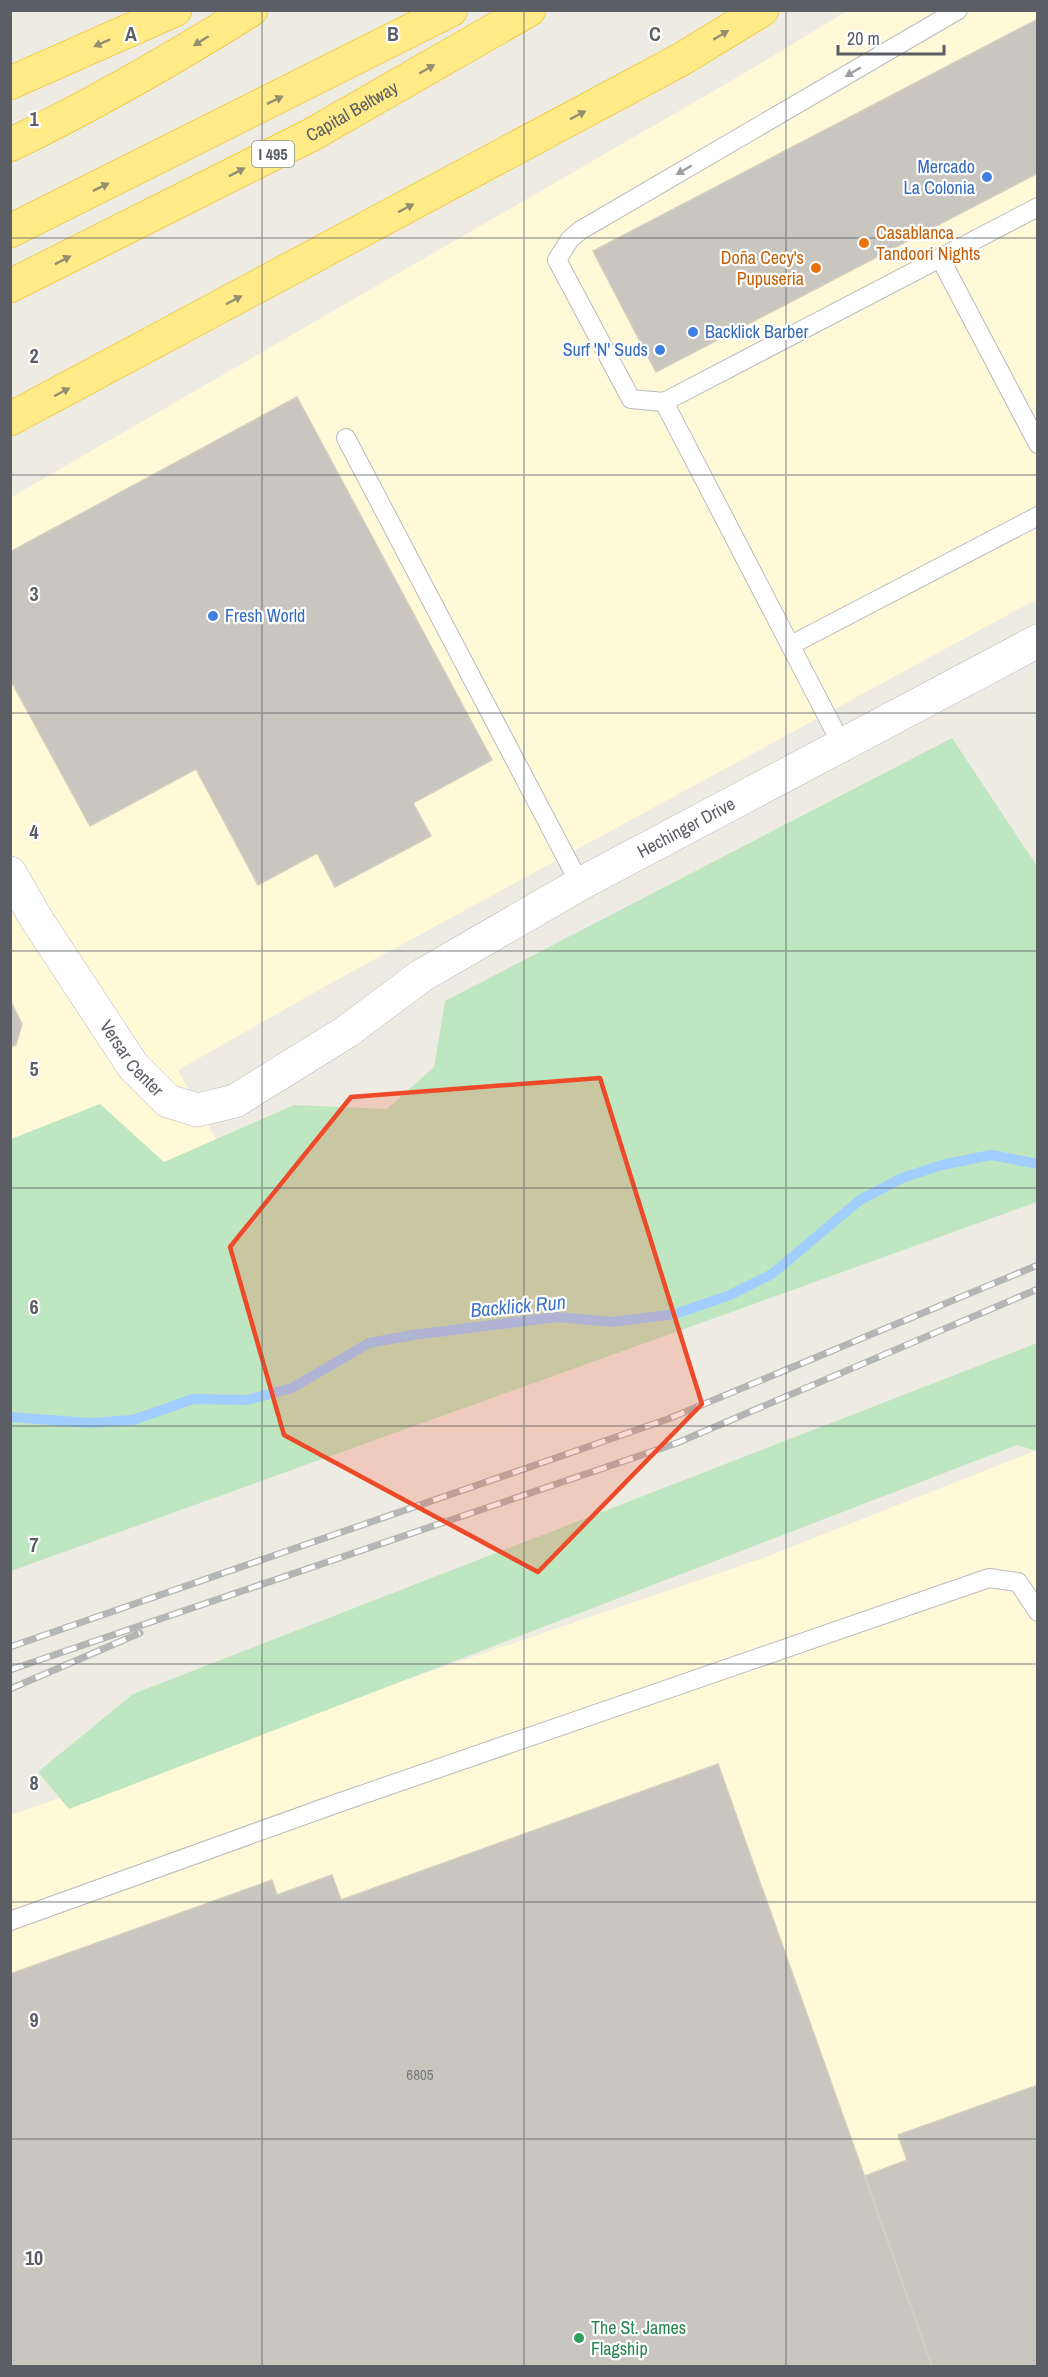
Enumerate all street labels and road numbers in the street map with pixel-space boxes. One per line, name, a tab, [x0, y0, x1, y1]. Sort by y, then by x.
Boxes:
street label: Capital Beltway	[301, 74, 403, 147]
road number: I 495	[252, 141, 294, 167]
street label: Hechinger Drive	[633, 791, 739, 863]
street label: Versar Center	[94, 1015, 170, 1102]

